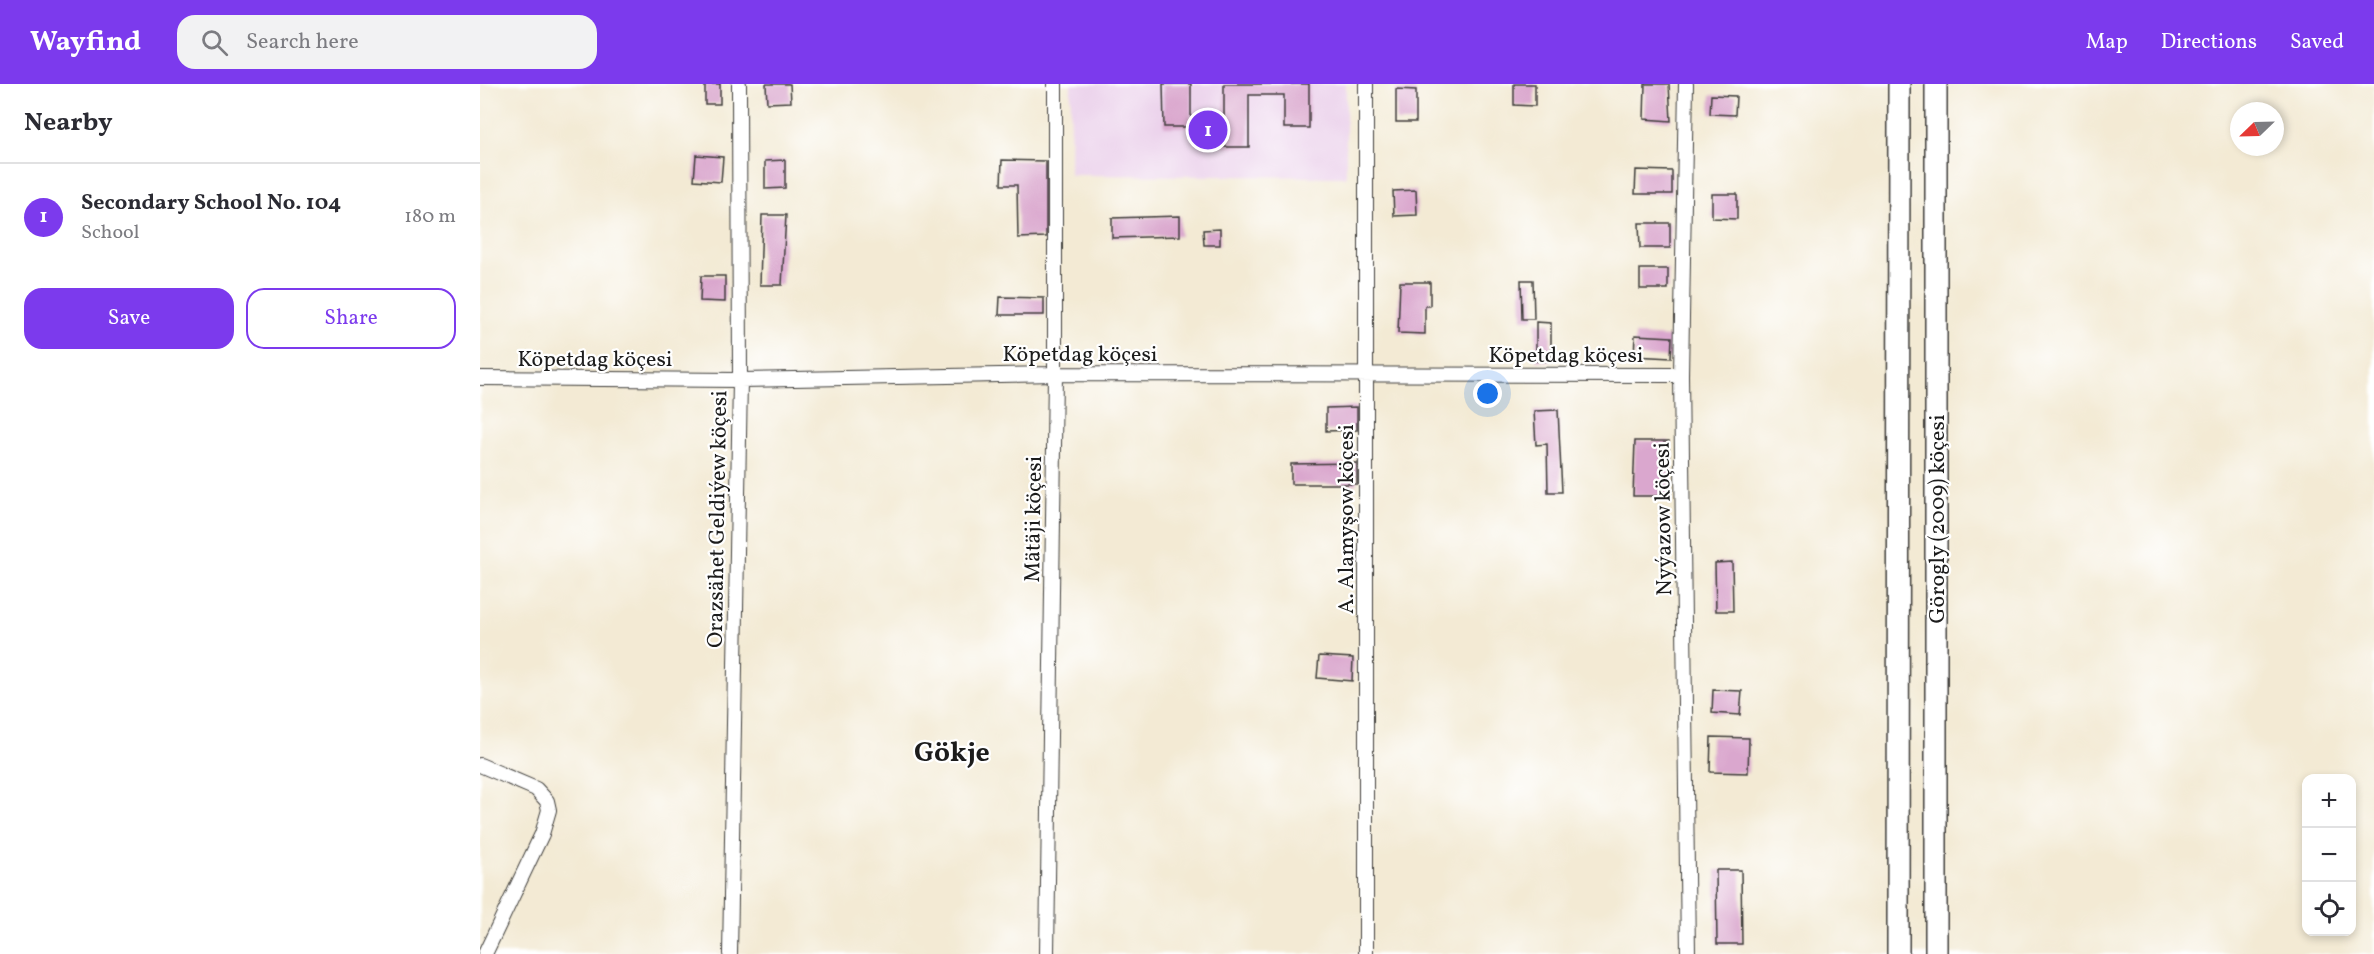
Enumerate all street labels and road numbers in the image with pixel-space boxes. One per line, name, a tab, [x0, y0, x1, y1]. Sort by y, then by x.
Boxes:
street label: Köpetdag köçesi	[1003, 340, 1157, 371]
street label: Köpetdag köçesi	[1489, 341, 1643, 372]
street label: Köpetdag köçesi	[518, 345, 672, 376]
street label: Orazsähet Geldiýew köçesi	[701, 390, 736, 648]
street label: Görogly (2009) köçesi	[1923, 414, 1954, 624]
street label: A. Alamyşow köçesi	[1332, 424, 1363, 614]
street label: Nyýazow köçesi	[1648, 442, 1681, 596]
street label: Mätäji köçesi	[1018, 455, 1051, 583]

